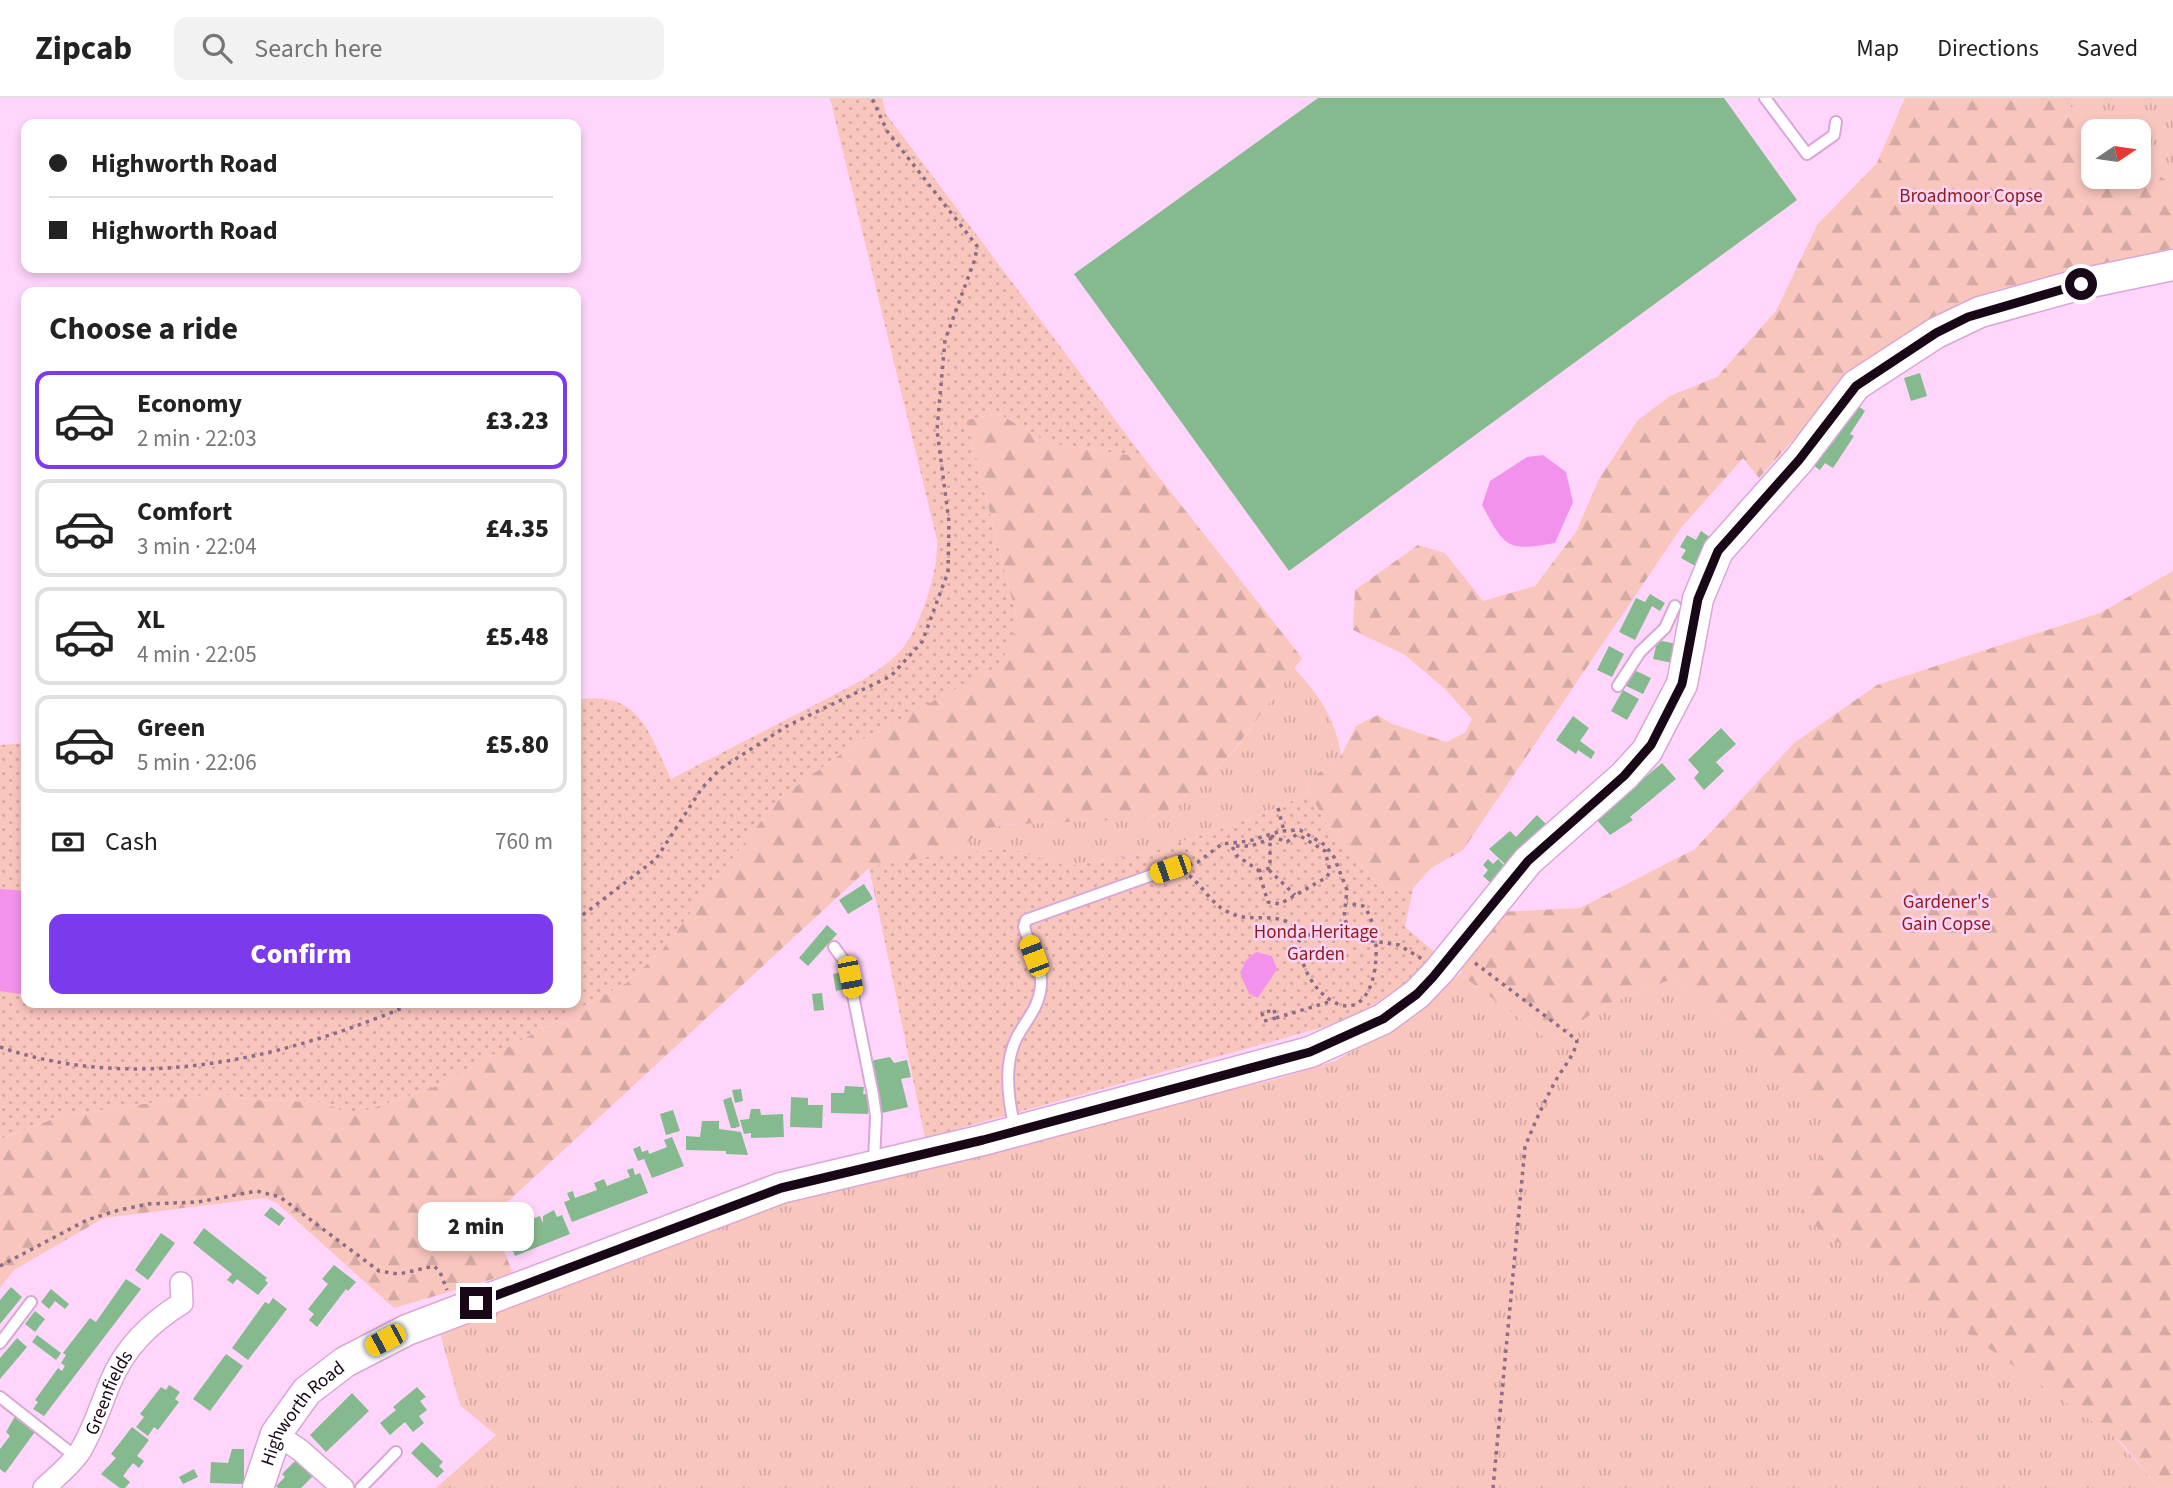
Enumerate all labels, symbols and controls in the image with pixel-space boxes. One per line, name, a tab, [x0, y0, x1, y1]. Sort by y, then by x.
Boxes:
search box	[174, 17, 664, 80]
text: Zipcab	[35, 25, 132, 72]
icon: search	[198, 29, 236, 67]
text: Search here	[254, 30, 382, 67]
text: Map	[1856, 31, 1899, 66]
text: Directions	[1937, 31, 2039, 66]
text: Saved	[2077, 31, 2138, 66]
north arrow	[2081, 119, 2151, 189]
map controls	[2081, 119, 2151, 189]
text: Highworth Road	[91, 145, 278, 182]
park label: Broadmoor Copse	[1899, 183, 2043, 210]
text: Highworth Road	[91, 212, 278, 249]
route start	[2065, 268, 2097, 300]
text: Choose a ride	[49, 306, 238, 352]
text: Economy	[137, 385, 242, 422]
icon: car	[53, 389, 116, 452]
text: £3.23	[485, 402, 549, 439]
text: 2 min · 22:03	[137, 422, 257, 455]
text: Comfort	[137, 493, 232, 530]
icon: car	[53, 497, 116, 560]
text: £4.35	[485, 510, 549, 547]
text: 3 min · 22:04	[137, 530, 257, 563]
text: XL	[137, 601, 165, 638]
icon: car	[53, 605, 116, 668]
text: £5.48	[485, 618, 549, 655]
text: 4 min · 22:05	[137, 638, 257, 671]
text: Green	[137, 709, 205, 746]
icon: car	[53, 713, 116, 776]
text: £5.80	[485, 726, 549, 763]
text: 5 min · 22:06	[137, 746, 257, 779]
icon: cash	[49, 823, 87, 861]
text: Cash	[105, 823, 158, 860]
text: 760 m	[495, 825, 553, 858]
car	[1147, 852, 1194, 886]
park label: Gardener's Gain Copse	[1901, 889, 1991, 938]
button: Confirm	[49, 914, 553, 994]
park label: Honda Heritage Garden	[1254, 919, 1378, 968]
car	[1017, 933, 1052, 979]
car	[836, 954, 865, 1000]
callout: 2 min	[418, 1202, 534, 1250]
text: 2 min	[448, 1210, 504, 1243]
route end	[460, 1287, 492, 1319]
car	[362, 1321, 409, 1359]
street label: Greenfields	[79, 1345, 140, 1440]
street label: Highworth Road	[254, 1355, 351, 1469]

